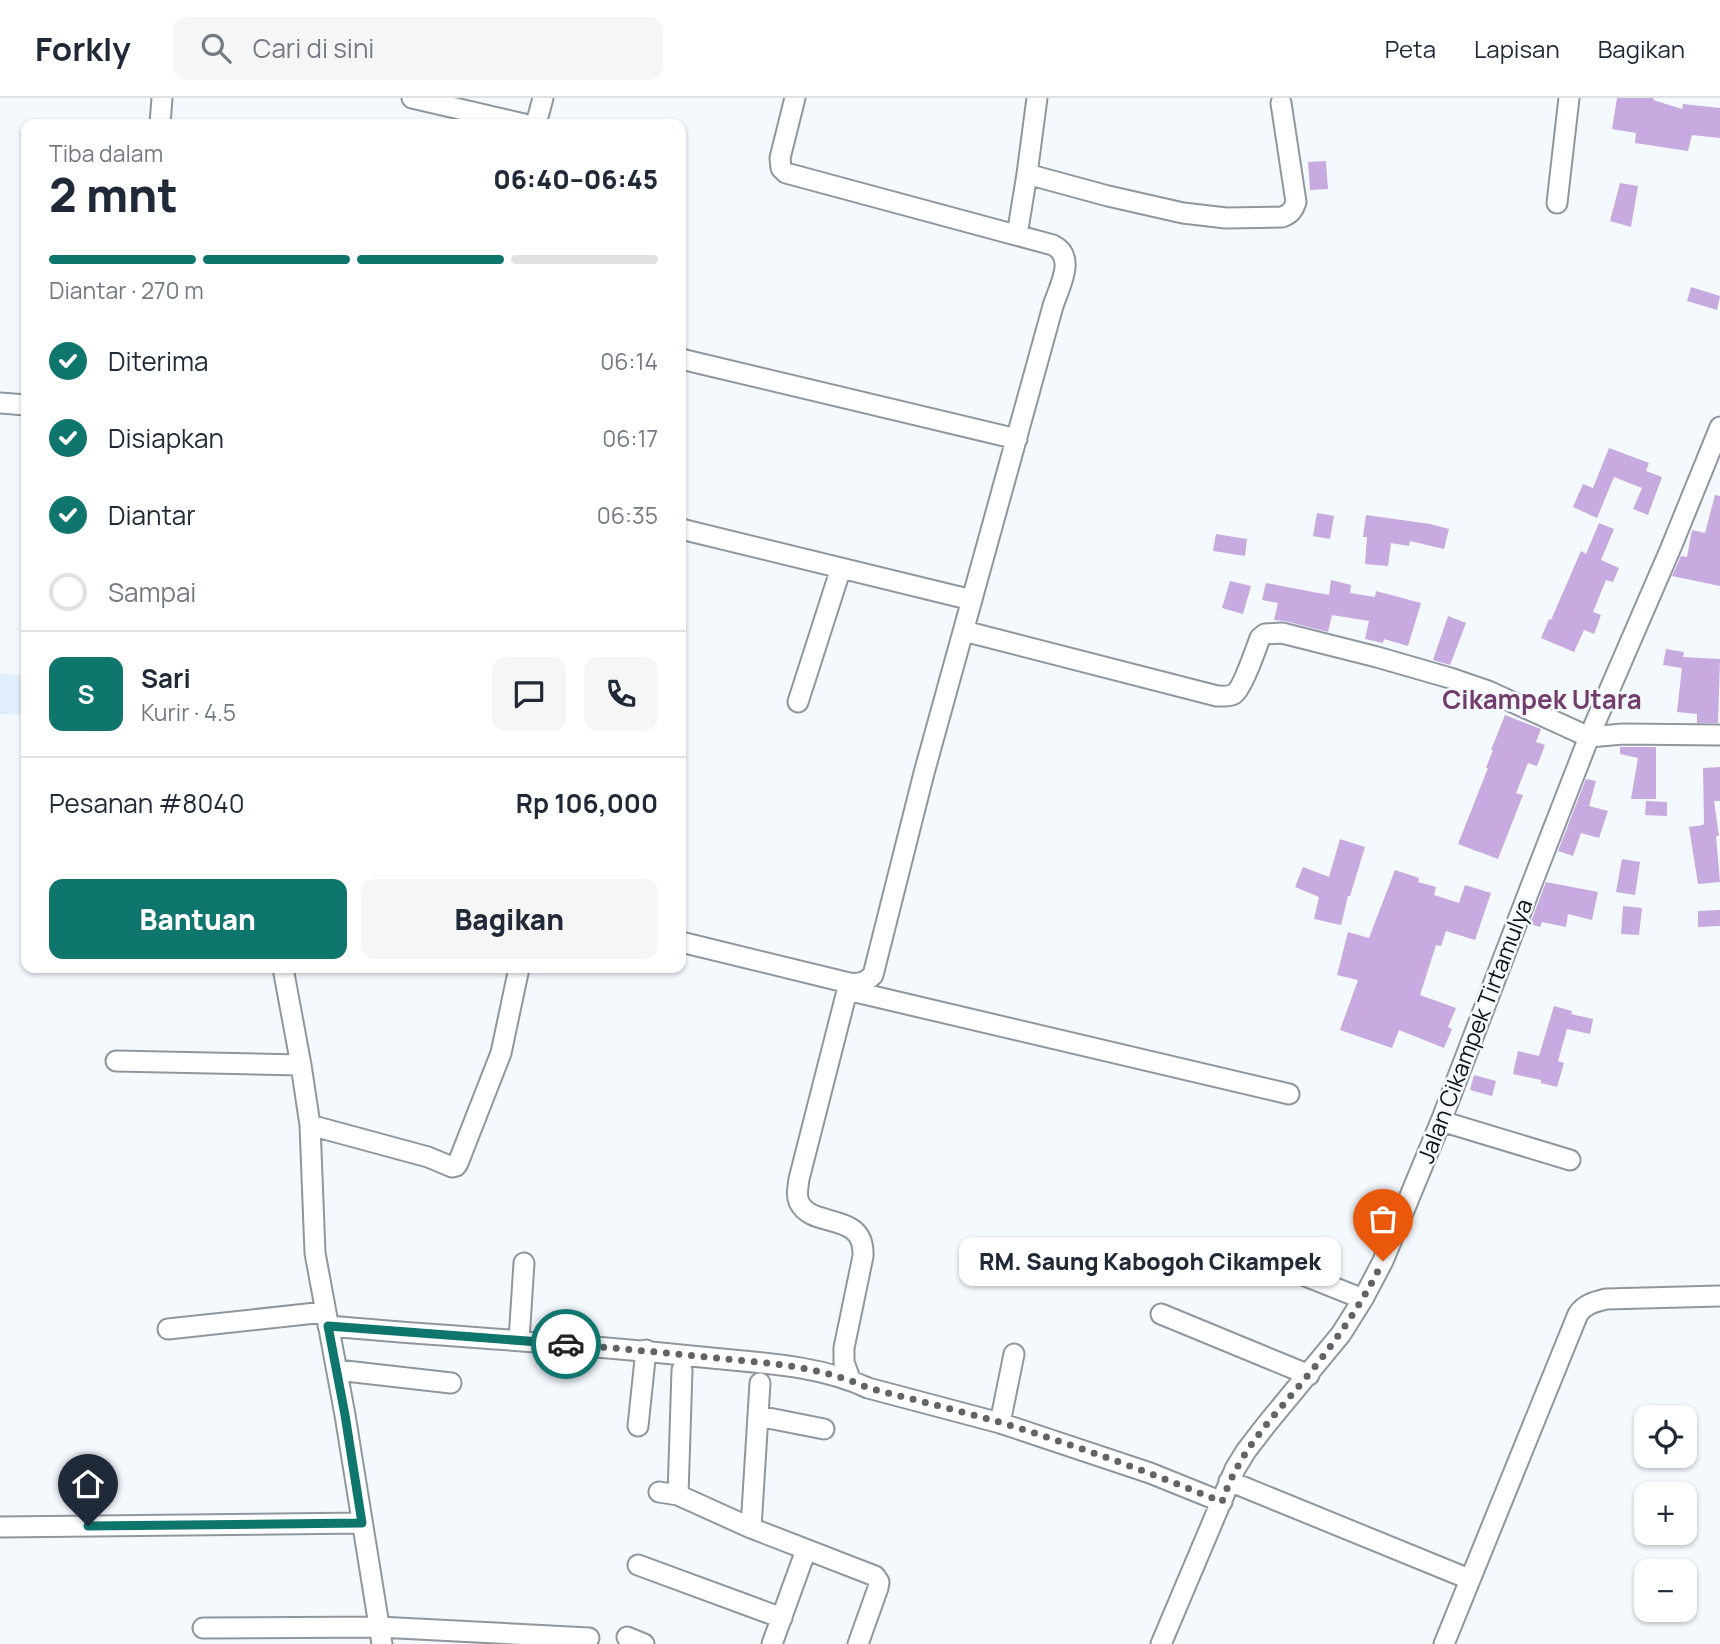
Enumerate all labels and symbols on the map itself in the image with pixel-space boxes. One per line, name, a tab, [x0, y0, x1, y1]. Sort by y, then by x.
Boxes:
district label: Cikampek Utara	[1442, 681, 1642, 717]
street label: Jalan Cikampek Tirtamulya	[1409, 894, 1539, 1167]
pin	[1353, 1189, 1413, 1261]
callout: RM. Saung Kabogoh Cikampek	[960, 1236, 1341, 1286]
courier	[531, 1309, 601, 1379]
pin	[58, 1454, 118, 1526]

